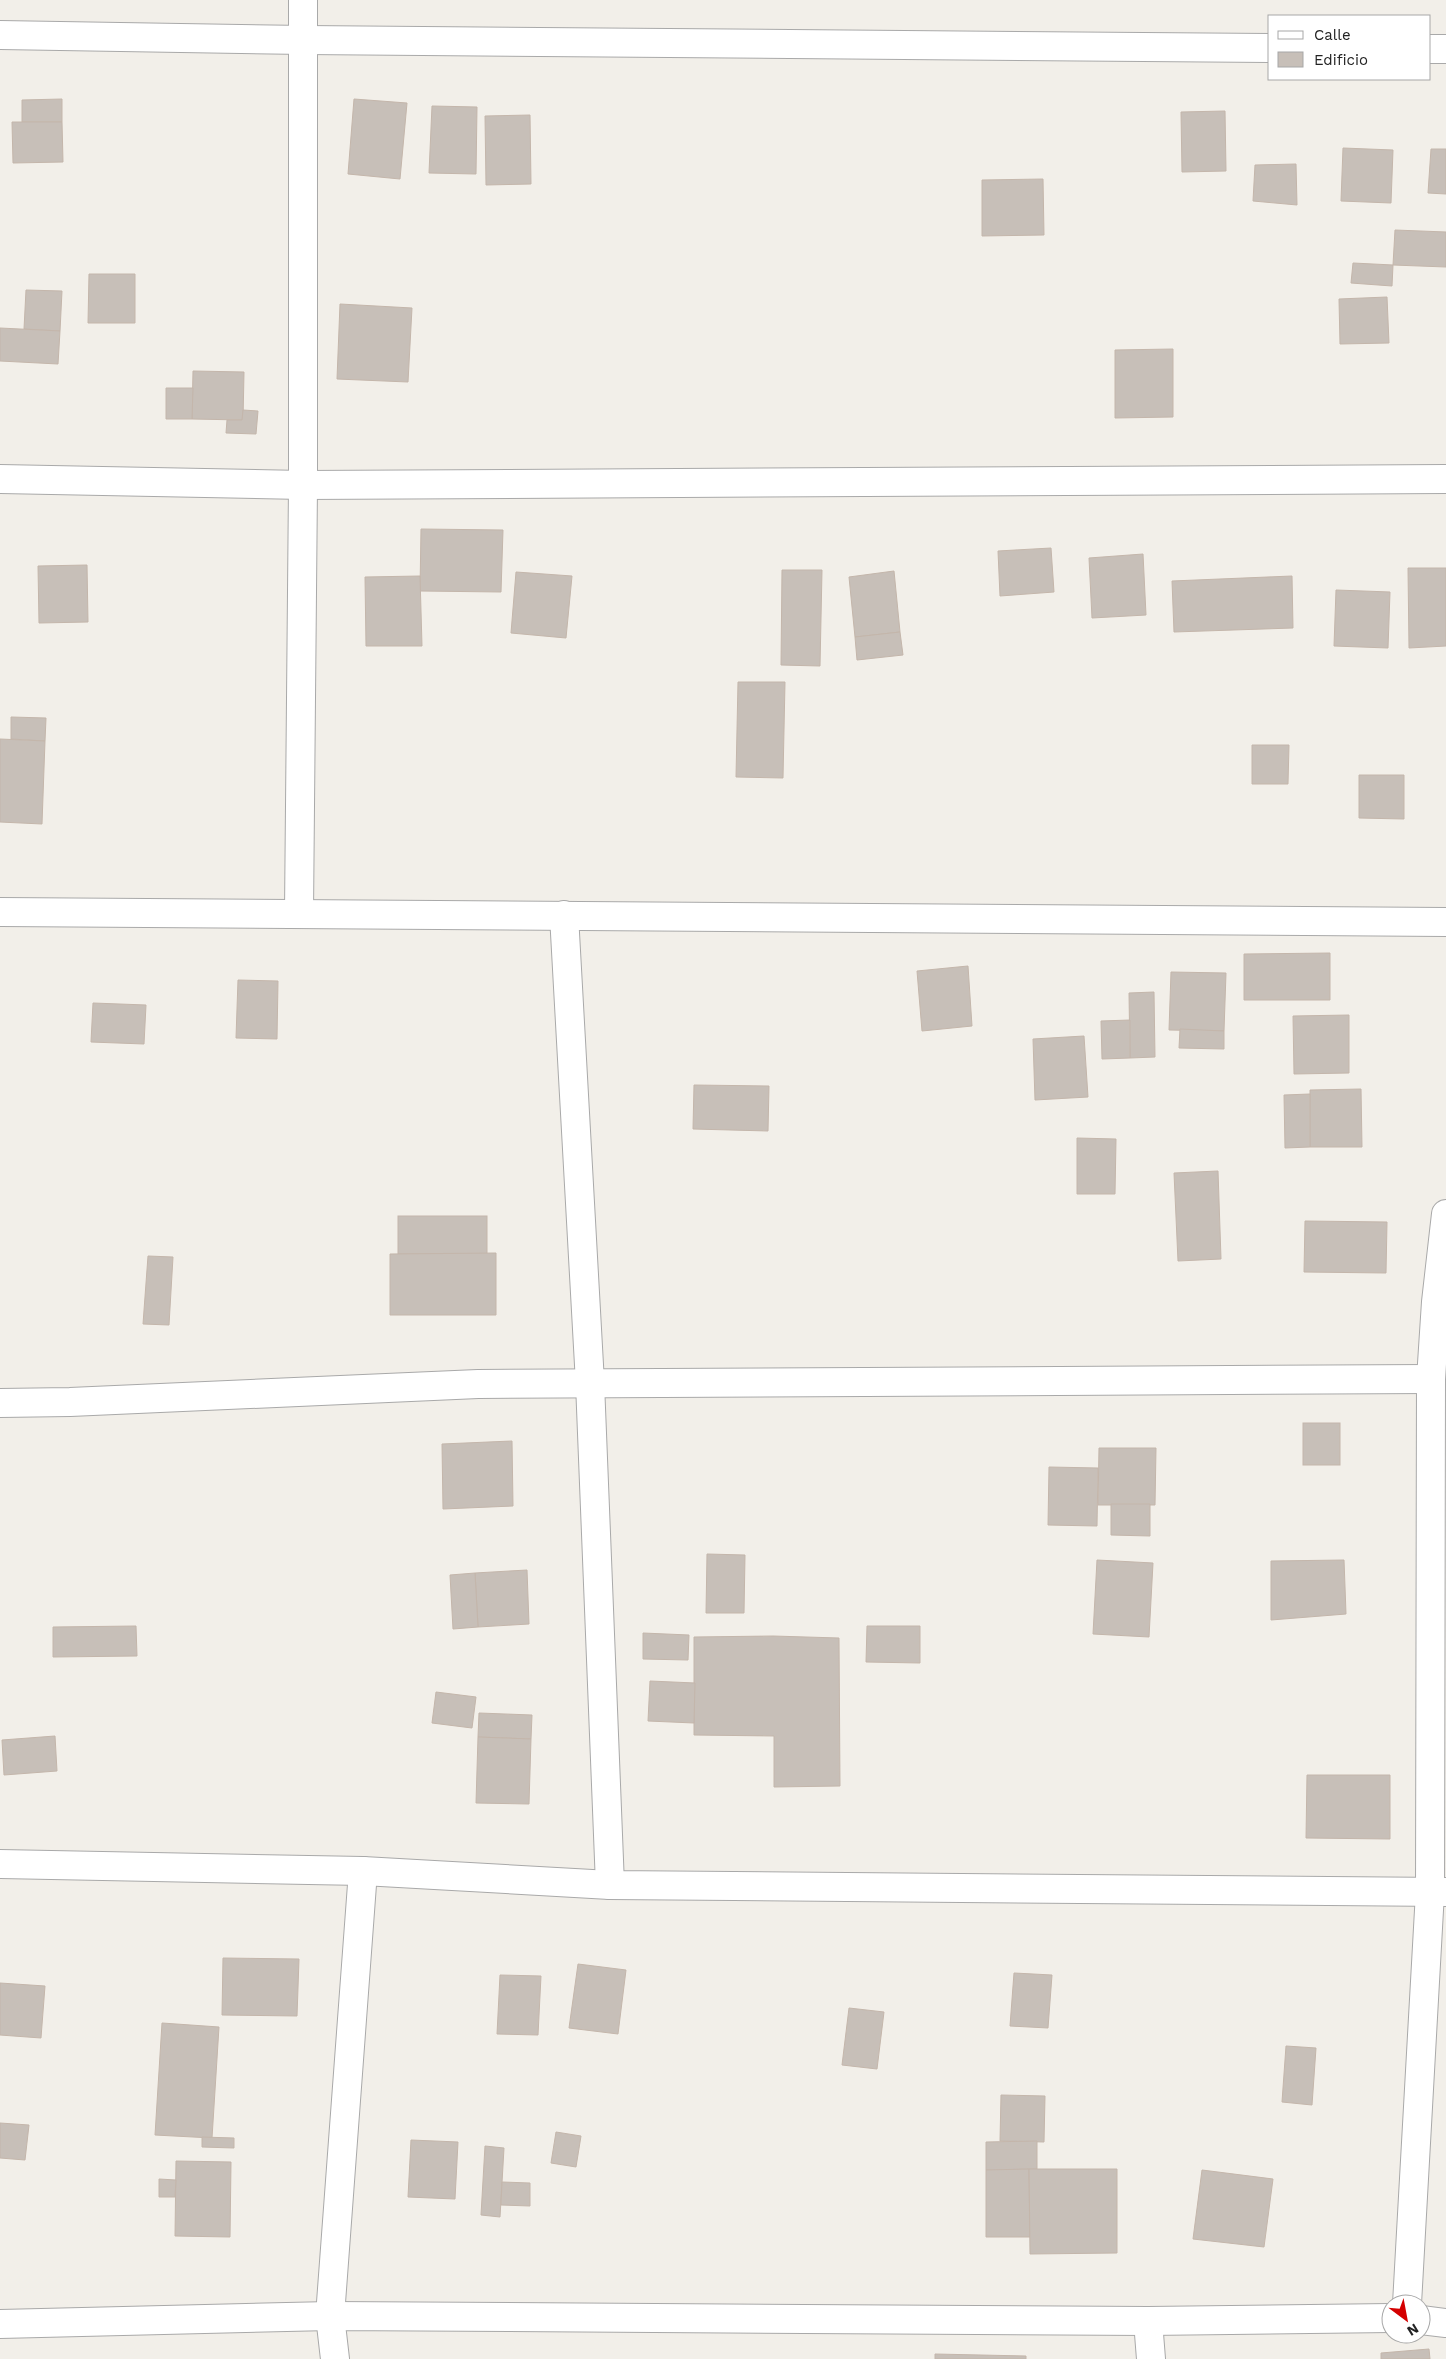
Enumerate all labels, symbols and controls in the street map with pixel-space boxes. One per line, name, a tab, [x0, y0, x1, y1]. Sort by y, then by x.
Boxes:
legend	[1268, 15, 1431, 80]
text: Calle	[1314, 26, 1351, 44]
text: Edificio	[1314, 51, 1368, 69]
north arrow	[1381, 2294, 1431, 2344]
text: N	[1404, 2320, 1422, 2340]

